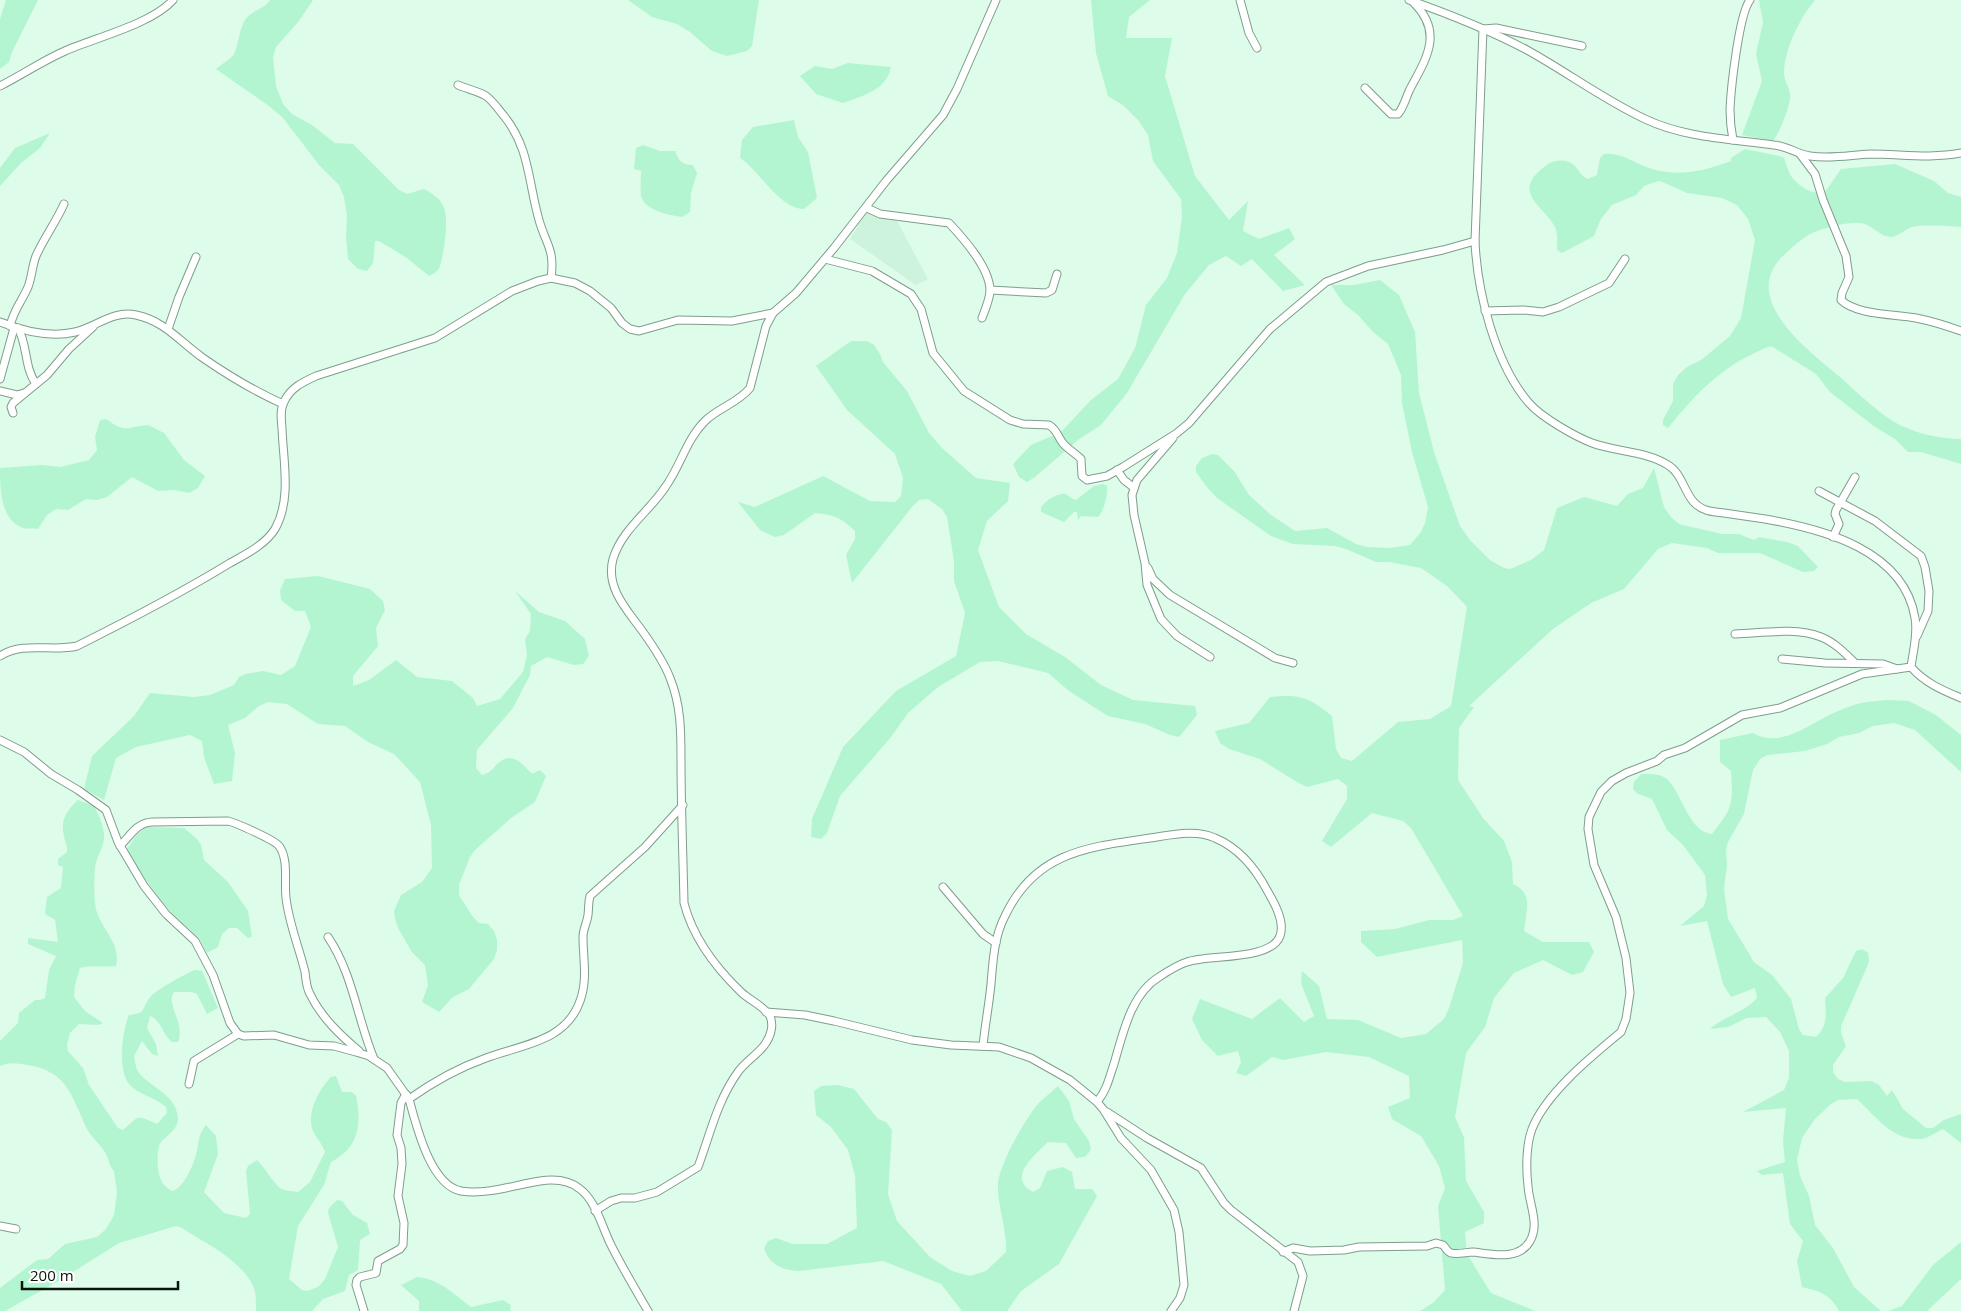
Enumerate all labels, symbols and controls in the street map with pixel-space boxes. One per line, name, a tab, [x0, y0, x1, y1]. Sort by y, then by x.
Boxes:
scale bar	[22, 1258, 179, 1290]
text: 200 m	[30, 1265, 74, 1285]

